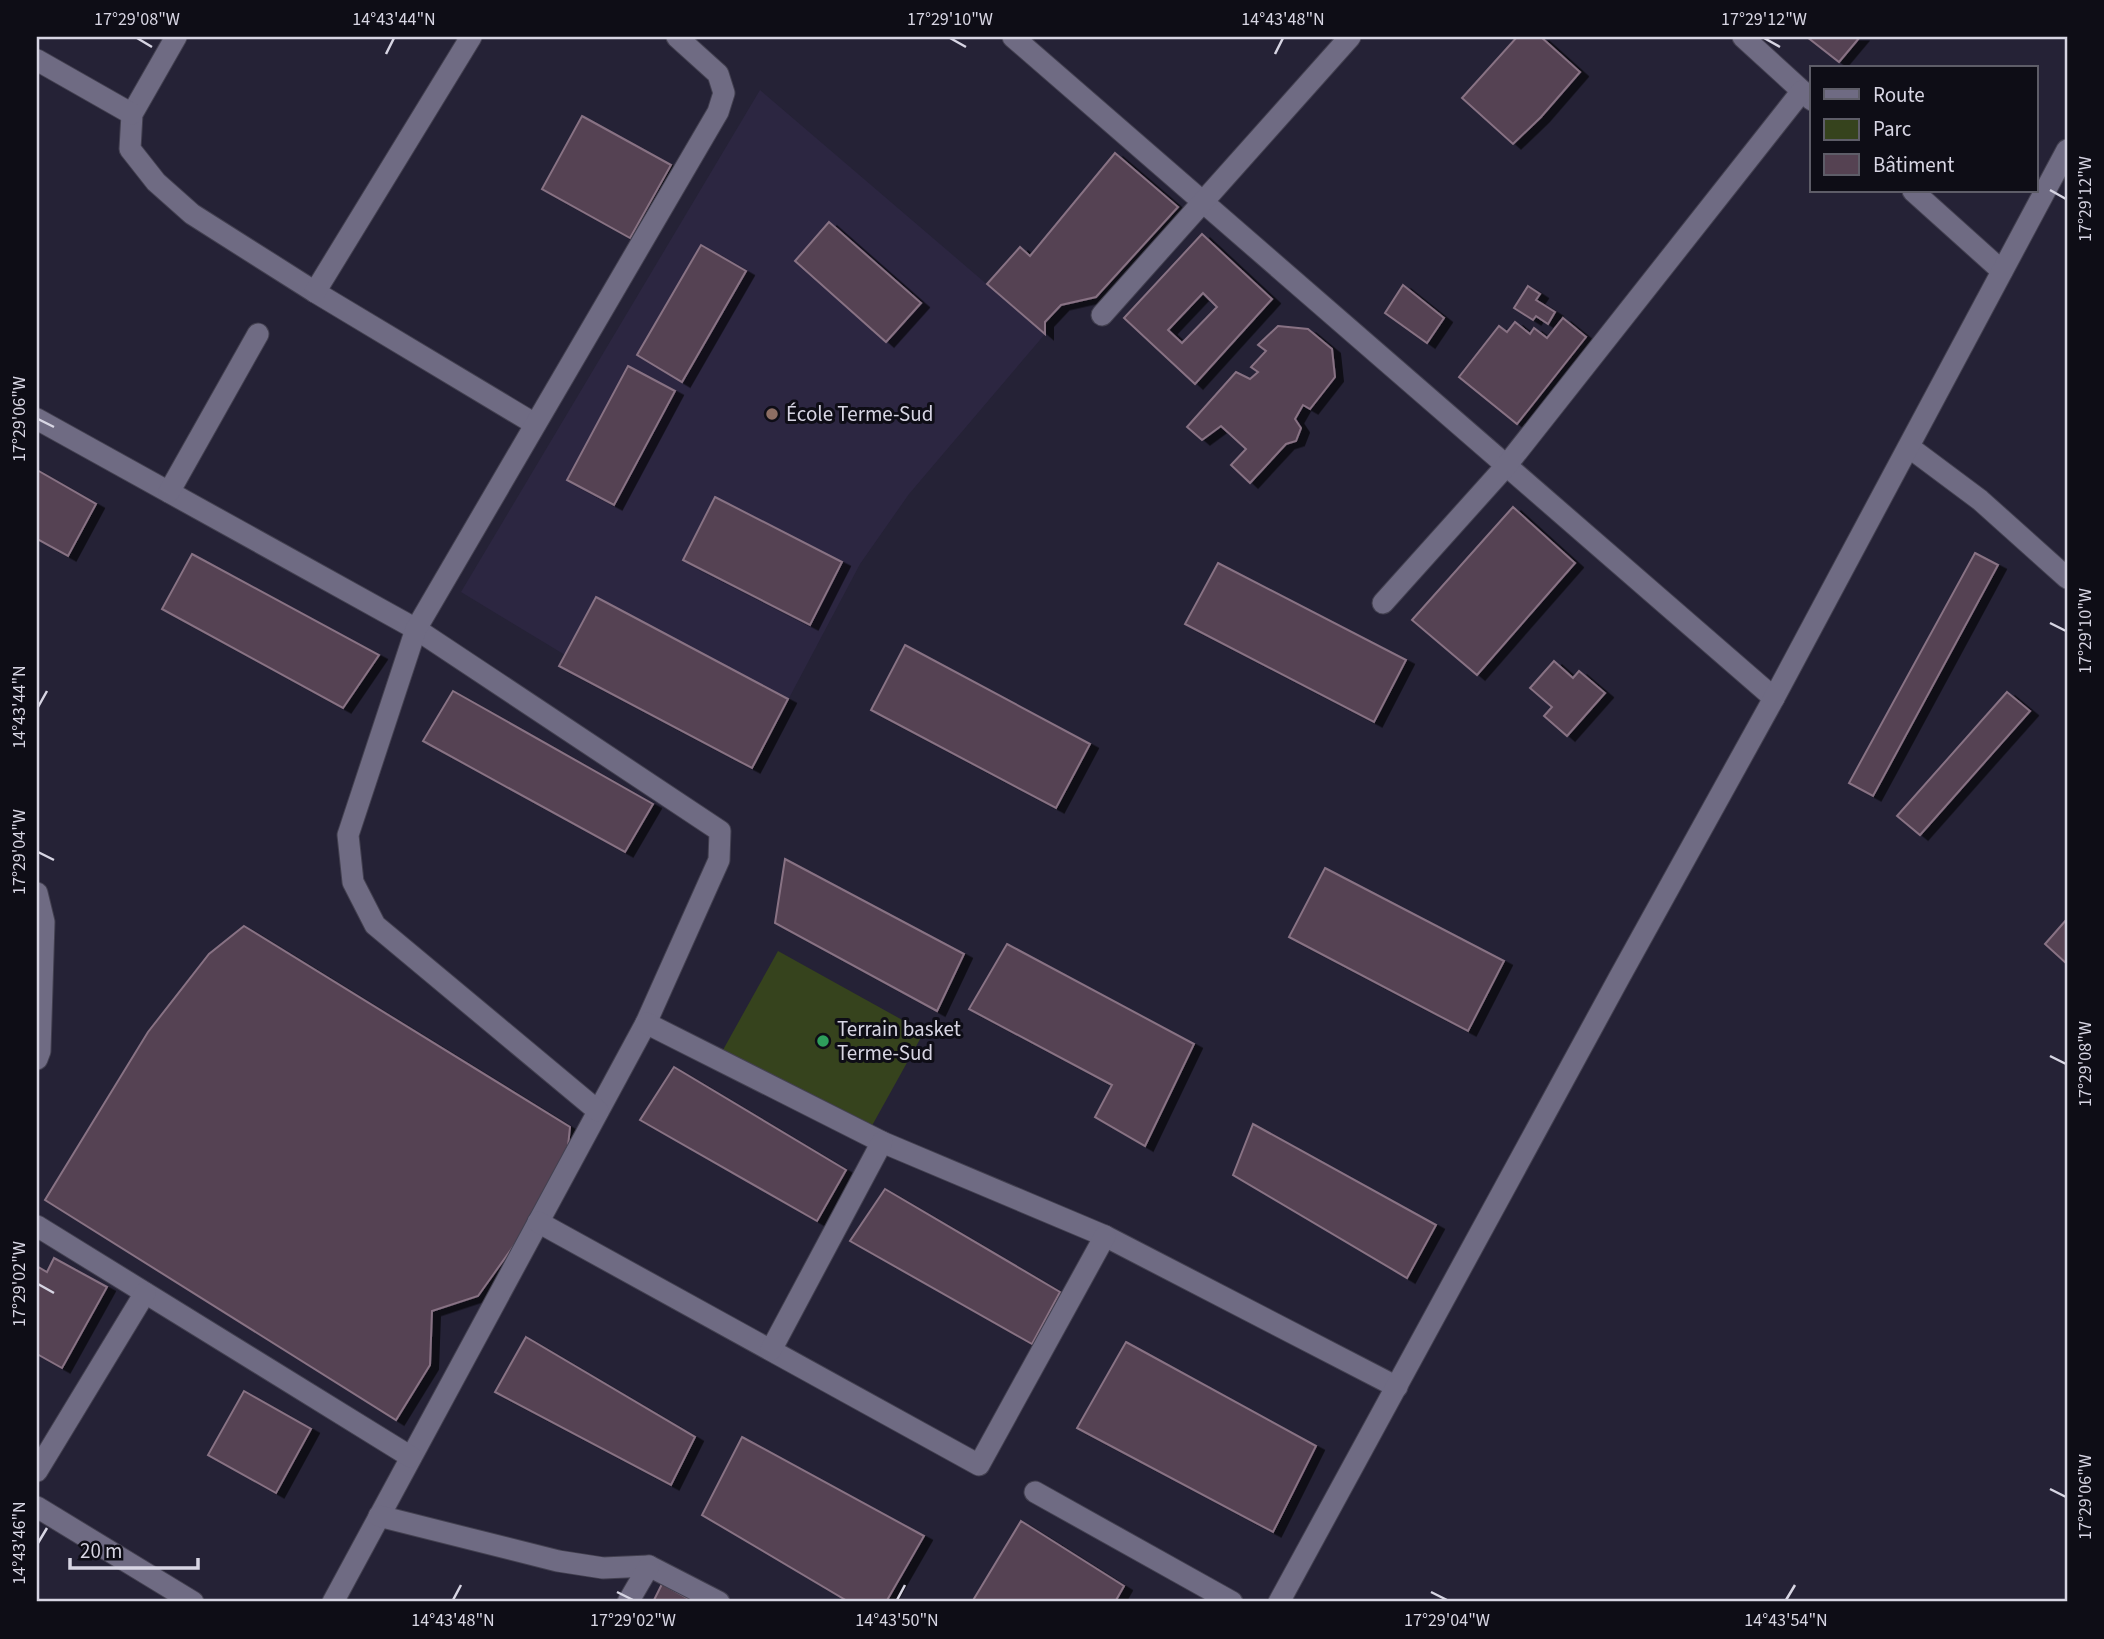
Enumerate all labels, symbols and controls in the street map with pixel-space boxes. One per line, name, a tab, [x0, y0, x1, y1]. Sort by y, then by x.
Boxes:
text: 17°29'08"W	[94, 7, 180, 32]
text: 14°43'44"N	[352, 7, 436, 32]
text: 17°29'10"W	[907, 7, 993, 32]
text: 14°43'48"N	[1241, 7, 1325, 32]
text: 17°29'12"W	[1721, 7, 1807, 32]
legend	[1810, 66, 2038, 192]
text: Route	[1873, 80, 1925, 110]
text: Parc	[1873, 114, 1912, 144]
text: Bâtiment	[1873, 150, 1954, 180]
text: 17°29'12"W	[2073, 156, 2098, 242]
text: 17°29'06"W	[7, 376, 32, 462]
place label: École Terme-Sud	[786, 399, 933, 429]
marker: École Terme-Sud	[764, 406, 780, 422]
text: 17°29'10"W	[2073, 588, 2098, 674]
text: 14°43'44"N	[7, 665, 32, 749]
text: 17°29'04"W	[7, 809, 32, 895]
place label: Terrain basket Terme-Sud	[837, 1014, 961, 1068]
text: 17°29'08"W	[2073, 1021, 2098, 1107]
marker: Terrain basket Terme-Sud	[815, 1033, 831, 1049]
text: 17°29'02"W	[7, 1241, 32, 1327]
text: 17°29'06"W	[2073, 1454, 2098, 1540]
text: 14°43'46"N	[7, 1501, 32, 1585]
scale bar	[70, 1527, 198, 1571]
text: 20 m	[80, 1536, 122, 1566]
text: 14°43'48"N	[411, 1608, 495, 1633]
text: 17°29'02"W	[590, 1608, 676, 1633]
text: 14°43'50"N	[855, 1608, 939, 1633]
text: 17°29'04"W	[1404, 1608, 1490, 1633]
text: 14°43'54"N	[1744, 1608, 1828, 1633]

